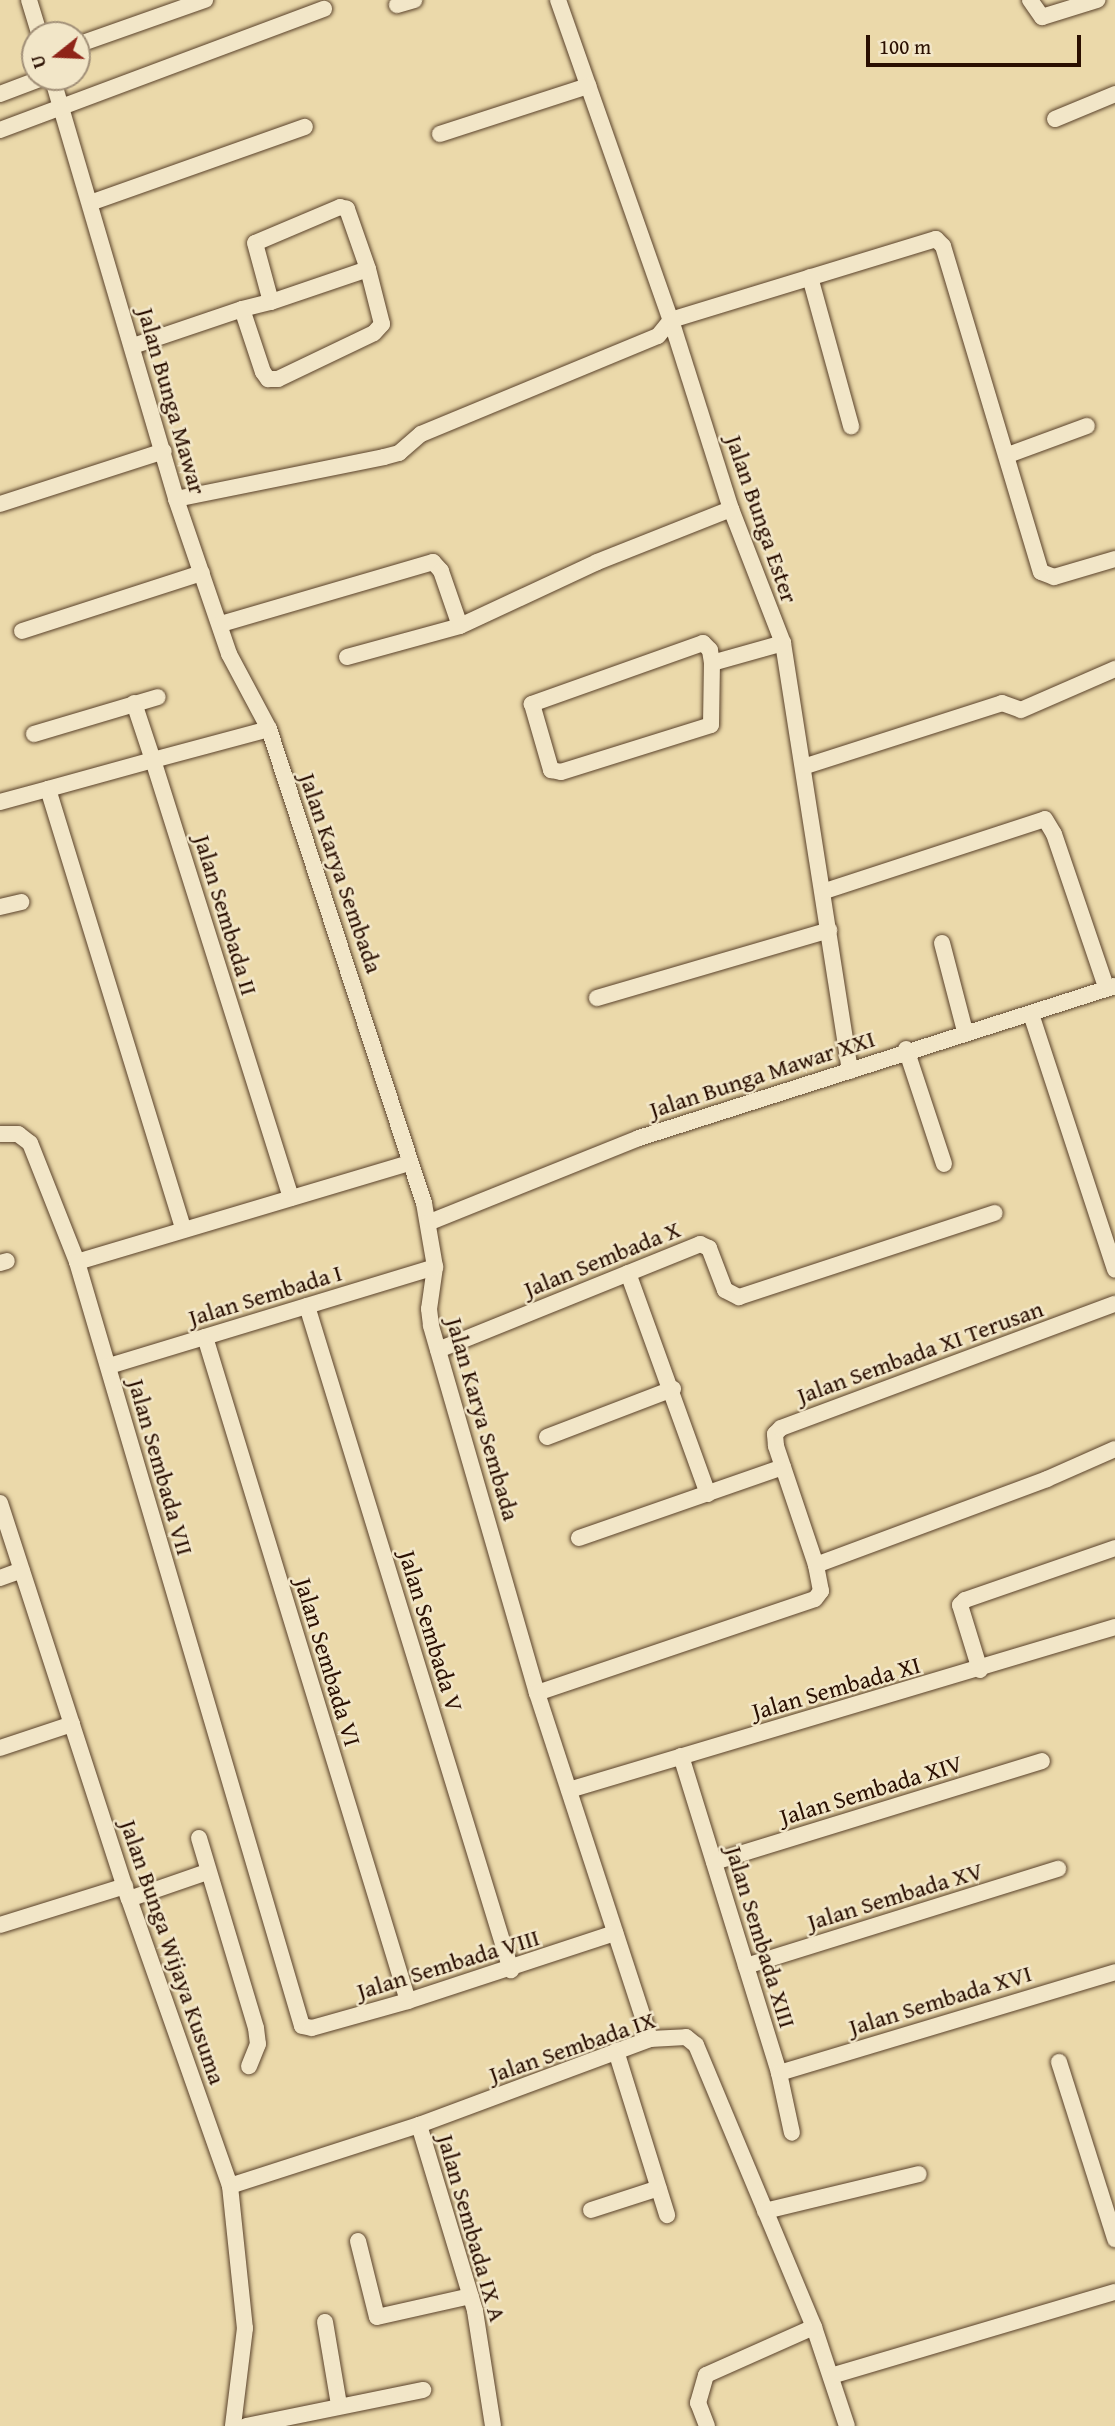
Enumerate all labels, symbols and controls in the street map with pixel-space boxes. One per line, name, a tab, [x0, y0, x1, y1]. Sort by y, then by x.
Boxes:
north arrow	[21, 21, 91, 91]
scale bar	[870, 21, 1085, 65]
text: 100 m	[879, 31, 931, 62]
text: U	[23, 51, 53, 72]
street label: Jalan Bunga Mawar	[132, 304, 212, 498]
street label: Jalan Bunga Ester	[720, 431, 804, 607]
street label: Jalan Karya Sembada	[293, 769, 389, 977]
street label: Jalan Sembada II	[188, 831, 264, 999]
street label: Jalan Bunga Mawar XXI	[646, 1024, 878, 1124]
street label: Jalan Sembada X	[519, 1214, 685, 1304]
street label: Jalan Sembada I	[185, 1258, 345, 1332]
street label: Jalan Sembada XI Terusan	[793, 1294, 1047, 1410]
street label: Jalan Karya Sembada	[440, 1314, 526, 1524]
street label: Jalan Sembada VII	[122, 1376, 200, 1558]
street label: Jalan Sembada V	[393, 1547, 469, 1715]
street label: Jalan Sembada VI	[289, 1574, 367, 1750]
street label: Jalan Sembada XI	[748, 1650, 924, 1726]
street label: Jalan Sembada XIV	[776, 1749, 966, 1831]
street label: Jalan Bunga Wijaya Kusuma	[114, 1816, 232, 2088]
street label: Jalan Sembada XIII	[720, 1843, 802, 2031]
street label: Jalan Sembada XV	[804, 1856, 986, 1936]
street label: Jalan Sembada VIII	[353, 1923, 543, 2005]
street label: Jalan Sembada XVI	[845, 1959, 1035, 2041]
street label: Jalan Sembada IX	[485, 2005, 659, 2089]
street label: Jalan Sembada IX A	[431, 2131, 513, 2325]

